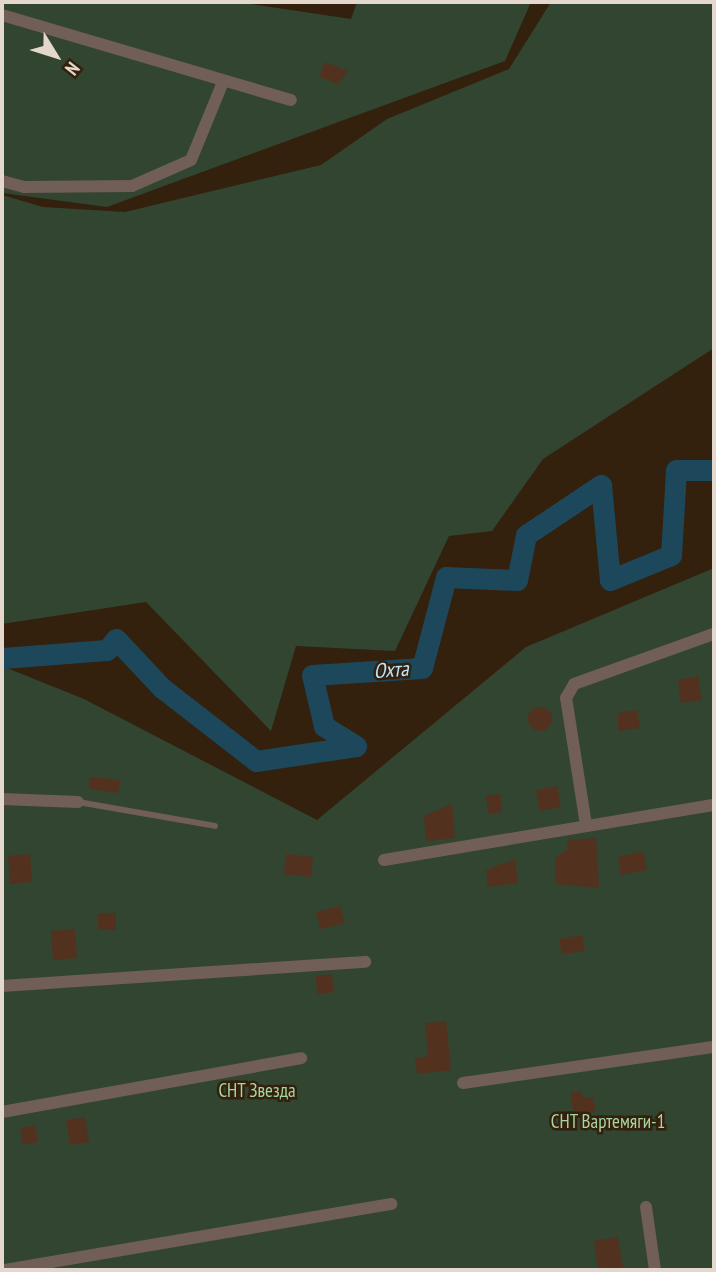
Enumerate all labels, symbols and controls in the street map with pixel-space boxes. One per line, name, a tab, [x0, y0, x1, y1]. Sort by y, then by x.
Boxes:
north arrow	[21, 21, 91, 91]
text: N	[60, 57, 85, 80]
water label: Охта	[373, 656, 409, 684]
park label: СНТ Звезда	[218, 1080, 296, 1102]
park label: СНТ Вартемяги-1	[550, 1111, 666, 1133]

